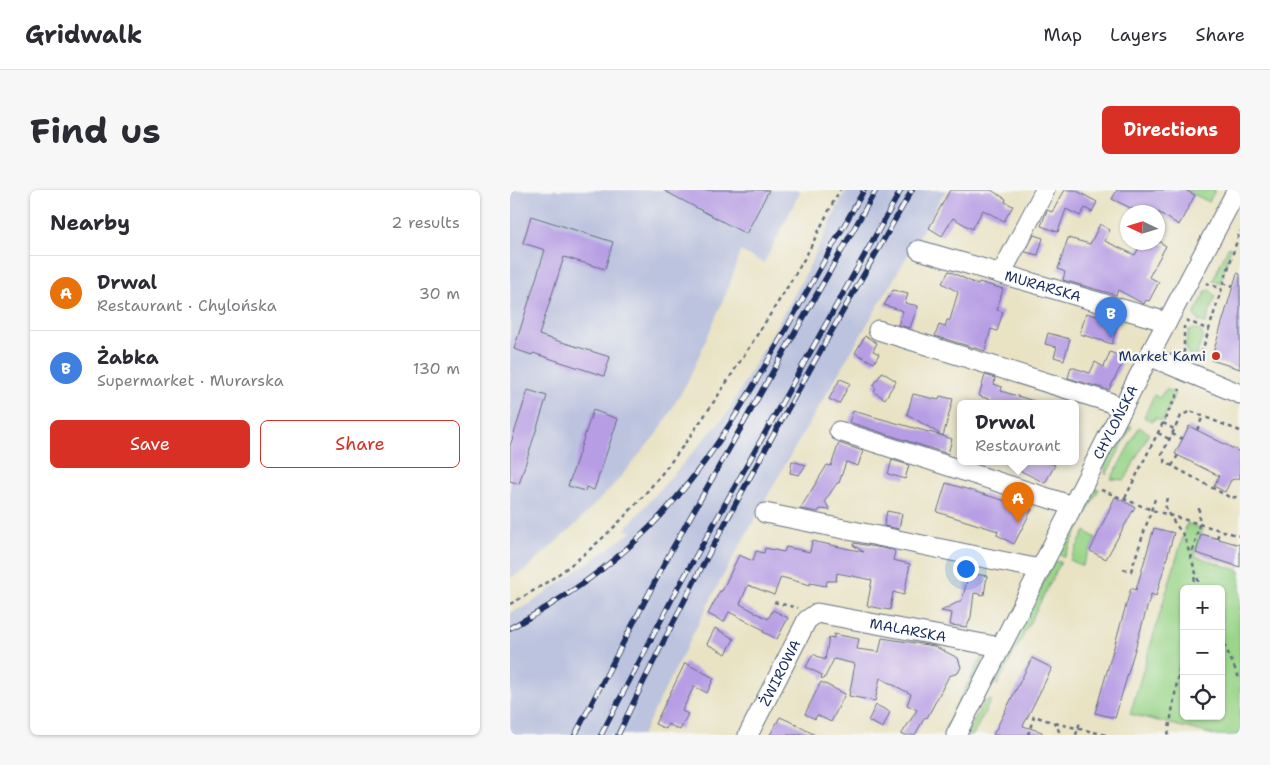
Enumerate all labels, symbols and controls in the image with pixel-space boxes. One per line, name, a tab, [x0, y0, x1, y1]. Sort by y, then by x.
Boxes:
text: Gridwalk	[25, 19, 142, 51]
text: Map	[1044, 23, 1082, 47]
text: Layers	[1110, 23, 1167, 47]
text: Share	[1195, 23, 1245, 47]
button: Directions	[1102, 106, 1240, 154]
text: Find us	[30, 107, 161, 154]
north arrow	[1120, 205, 1165, 250]
text: Nearby	[50, 209, 130, 237]
text: 2 results	[391, 212, 460, 233]
street label: MURARSKA	[1003, 266, 1083, 306]
text: Drwal	[97, 270, 157, 295]
text: A	[60, 283, 72, 304]
text: 30 m	[419, 283, 460, 304]
text: Restaurant · Chylońska	[97, 295, 277, 316]
pin: B	[1095, 297, 1127, 338]
text: Żabka	[97, 345, 159, 370]
place label: Market Kami	[1118, 347, 1206, 365]
marker: Market Kami	[1210, 350, 1222, 362]
text: B	[61, 358, 71, 379]
text: 130 m	[413, 358, 460, 379]
text: Supermarket · Murarska	[97, 370, 284, 391]
street label: CHYLOŃSKA	[1089, 382, 1142, 462]
popup	[957, 400, 1079, 465]
text: Drwal	[975, 410, 1035, 435]
button: Save	[50, 420, 250, 468]
button: Share	[260, 420, 460, 468]
text: Restaurant	[975, 435, 1061, 456]
pin: A	[1002, 482, 1034, 523]
your location	[953, 556, 979, 582]
map controls	[1180, 585, 1225, 720]
button: +	[1180, 585, 1225, 630]
street label: MALARSKA	[868, 614, 948, 646]
button: −	[1180, 630, 1225, 675]
street label: ŻWIROWA	[755, 636, 804, 709]
button: locate	[1180, 675, 1225, 720]

